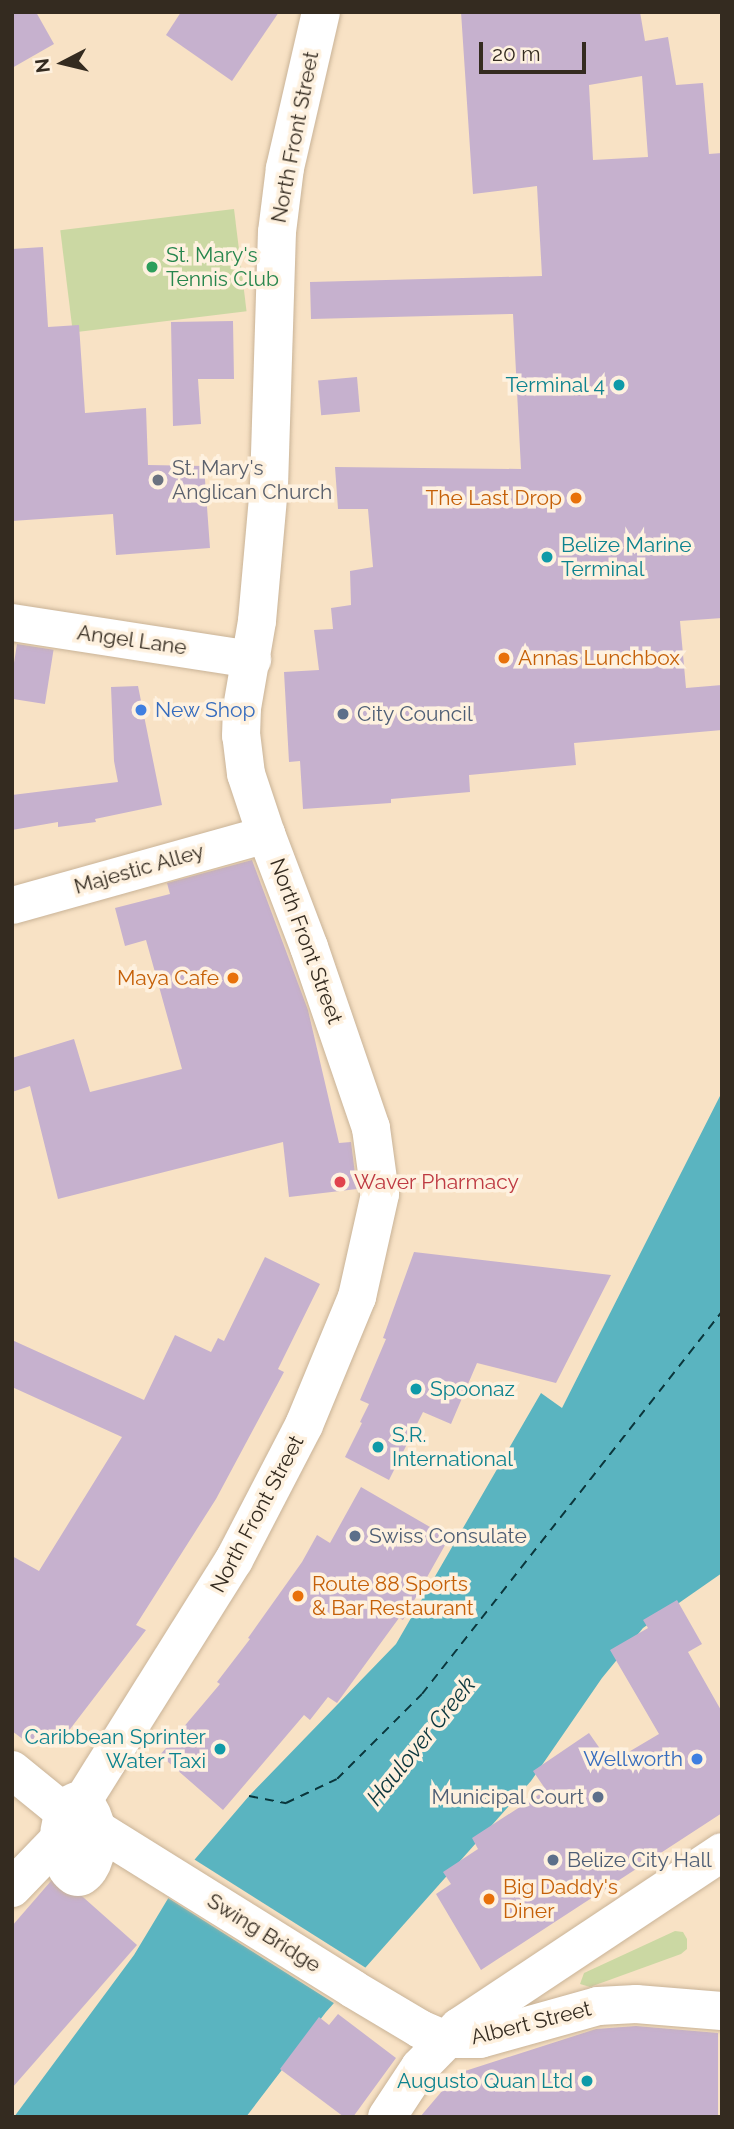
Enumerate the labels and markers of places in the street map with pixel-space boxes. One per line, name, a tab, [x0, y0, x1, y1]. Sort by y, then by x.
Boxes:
place label: St. Mary's Tennis Club	[166, 242, 279, 292]
marker: St. Mary's Tennis Club	[144, 259, 160, 275]
place label: Terminal 4	[505, 372, 605, 398]
marker: Terminal 4	[611, 377, 627, 393]
place label: St. Mary's Anglican Church	[172, 455, 332, 505]
marker: St. Mary's Anglican Church	[150, 472, 166, 488]
place label: The Last Drop	[426, 485, 562, 511]
marker: The Last Drop	[568, 490, 584, 506]
place label: Belize Marine Terminal	[561, 532, 692, 582]
marker: Belize Marine Terminal	[539, 549, 555, 565]
place label: Annas Lunchbox	[518, 645, 680, 671]
marker: Annas Lunchbox	[496, 650, 512, 666]
place label: New Shop	[155, 697, 256, 723]
place label: City Council	[357, 701, 473, 727]
marker: New Shop	[133, 702, 149, 718]
marker: City Council	[335, 706, 351, 722]
place label: Maya Cafe	[117, 965, 219, 991]
marker: Maya Cafe	[225, 970, 241, 986]
place label: Waver Pharmacy	[354, 1169, 519, 1195]
marker: Waver Pharmacy	[332, 1174, 348, 1190]
place label: Spoonaz	[430, 1376, 515, 1402]
marker: Spoonaz	[408, 1381, 424, 1397]
place label: S.R. International	[392, 1422, 513, 1472]
marker: S.R. International	[370, 1439, 386, 1455]
place label: Swiss Consulate	[369, 1523, 527, 1549]
marker: Swiss Consulate	[347, 1528, 363, 1544]
place label: Route 88 Sports & Bar Restaurant	[312, 1571, 474, 1621]
marker: Route 88 Sports & Bar Restaurant	[290, 1588, 306, 1604]
place label: Caribbean Sprinter Water Taxi	[25, 1724, 206, 1774]
marker: Caribbean Sprinter Water Taxi	[212, 1741, 228, 1757]
place label: Wellworth	[583, 1746, 683, 1772]
marker: Wellworth	[689, 1751, 705, 1767]
place label: Municipal Court	[431, 1784, 584, 1810]
marker: Municipal Court	[590, 1789, 606, 1805]
place label: Belize City Hall	[567, 1847, 712, 1873]
marker: Belize City Hall	[545, 1852, 561, 1868]
place label: Big Daddy's Diner	[503, 1874, 618, 1924]
marker: Big Daddy's Diner	[481, 1891, 497, 1907]
place label: Augusto Quan Ltd	[397, 2068, 573, 2094]
marker: Augusto Quan Ltd	[579, 2073, 595, 2089]

